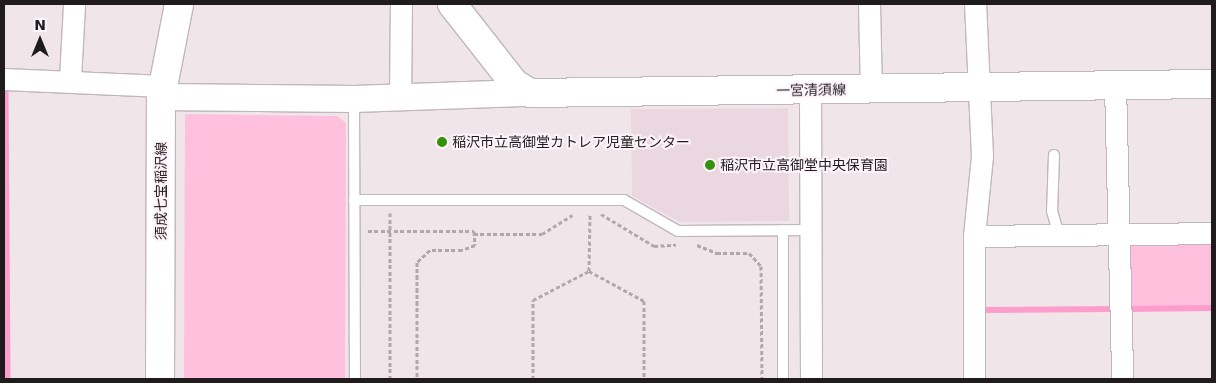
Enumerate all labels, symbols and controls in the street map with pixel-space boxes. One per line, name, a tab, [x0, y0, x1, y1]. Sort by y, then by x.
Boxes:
north arrow	[15, 15, 65, 65]
text: N	[34, 17, 46, 33]
street label: 一宮清須線	[776, 81, 846, 99]
place label: 稲沢市立高御堂カトレア児童センター	[452, 134, 690, 150]
marker: 稲沢市立高御堂カトレア児童センター	[436, 136, 448, 148]
street label: 須成七宝稲沢線	[153, 142, 169, 240]
place label: 稲沢市立高御堂中央保育園	[720, 157, 888, 173]
marker: 稲沢市立高御堂中央保育園	[704, 159, 716, 171]

